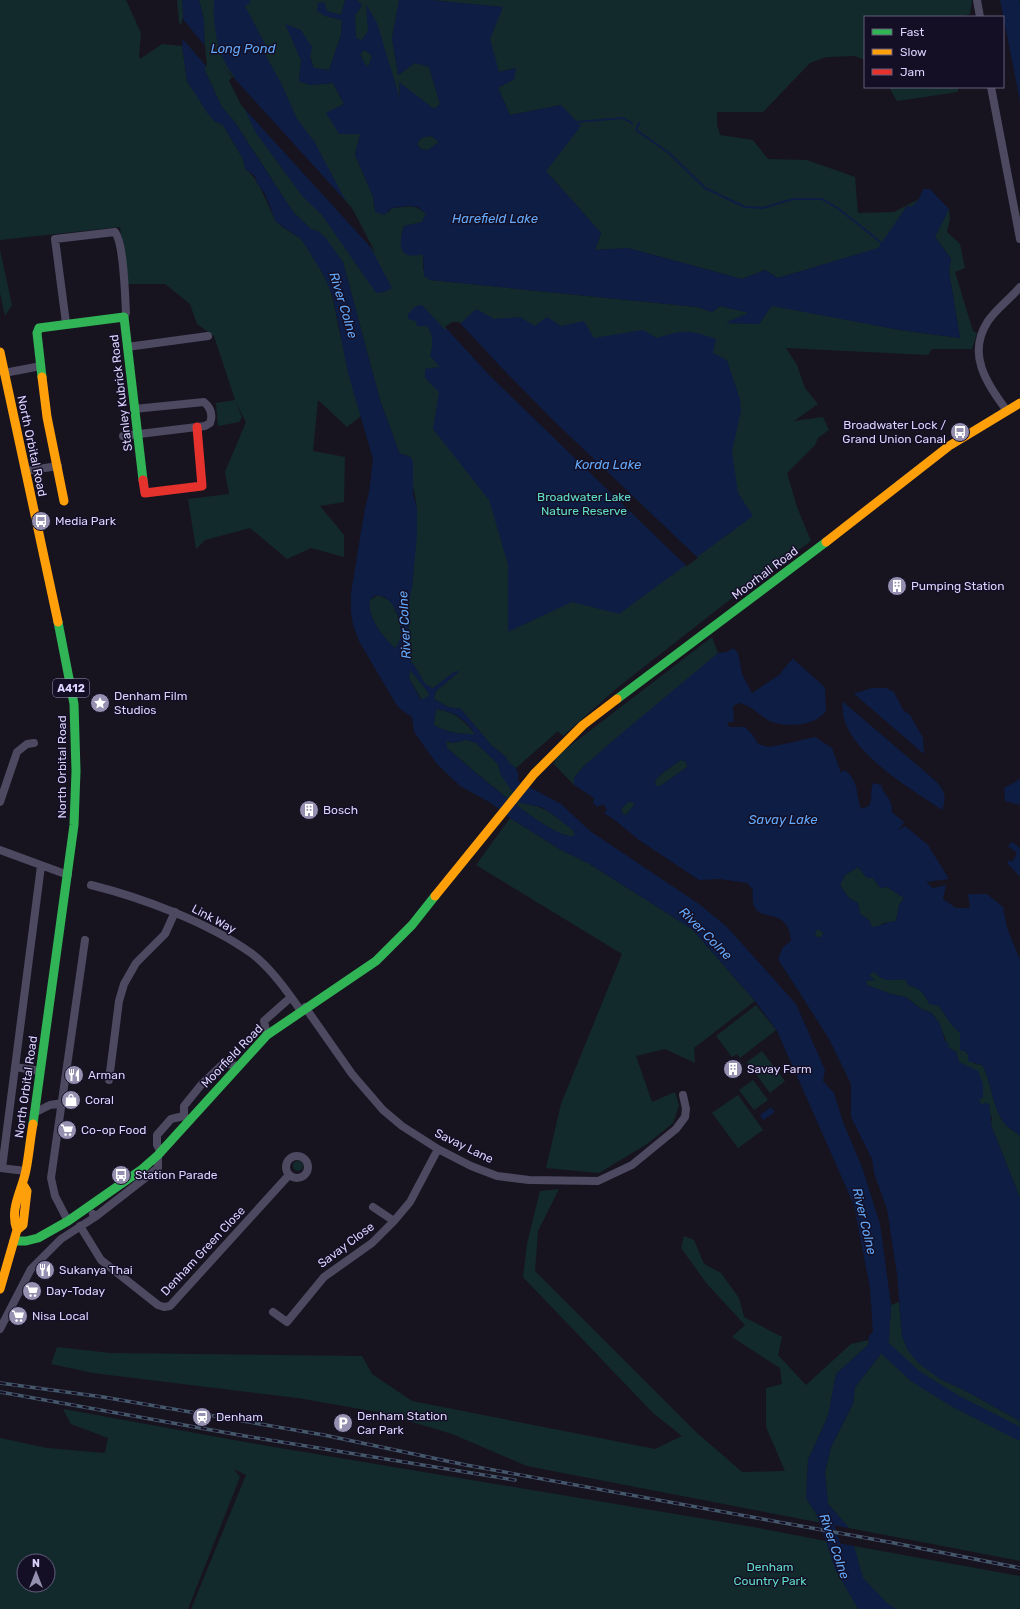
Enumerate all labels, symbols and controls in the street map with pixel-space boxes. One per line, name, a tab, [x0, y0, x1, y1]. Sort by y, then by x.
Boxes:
legend	[864, 16, 1004, 88]
text: Fast	[900, 25, 924, 39]
water label: Long Pond	[211, 41, 276, 57]
text: Slow	[900, 45, 927, 59]
text: Jam	[900, 65, 925, 79]
water label: Harefield Lake	[452, 211, 538, 226]
water label: River Colne	[326, 270, 361, 340]
street label: Stanley Kubrick Road	[107, 334, 135, 452]
street label: North Orbital Road	[14, 394, 50, 498]
place label: Broadwater Lock / Grand Union Canal	[842, 418, 946, 446]
bus stop icon: Broadwater Lock / Grand Union Canal	[949, 421, 971, 443]
water label: Korda Lake	[575, 457, 641, 472]
park label: Broadwater Lake Nature Reserve	[537, 490, 631, 518]
bus stop icon: Media Park	[30, 510, 52, 532]
place label: Media Park	[55, 514, 117, 528]
street label: Moorhall Road	[729, 544, 801, 602]
building icon: Pumping Station	[886, 575, 908, 597]
place label: Pumping Station	[911, 579, 1005, 593]
water label: River Colne	[395, 591, 414, 659]
road number: A412	[53, 679, 89, 697]
place label: Denham Film Studios	[114, 689, 187, 717]
place icon: Denham Film Studios	[89, 692, 111, 714]
street label: North Orbital Road	[55, 715, 69, 819]
building icon: Bosch	[298, 799, 320, 821]
place label: Bosch	[323, 803, 358, 817]
water label: Savay Lake	[748, 812, 818, 827]
street label: Link Way	[189, 902, 239, 937]
water label: River Colne	[676, 904, 735, 963]
street label: Moorfield Road	[198, 1021, 266, 1091]
street label: North Orbital Road	[12, 1035, 40, 1139]
building icon: Savay Farm	[722, 1058, 744, 1080]
place label: Savay Farm	[747, 1062, 812, 1076]
restaurant icon: Arman	[63, 1064, 85, 1086]
place label: Arman	[88, 1068, 125, 1082]
shop icon: Coral	[60, 1089, 82, 1111]
place label: Coral	[85, 1093, 114, 1107]
supermarket icon: Co-op Food	[56, 1119, 78, 1141]
place label: Co-op Food	[81, 1123, 146, 1137]
street label: Savay Lane	[432, 1126, 496, 1166]
bus stop icon: Station Parade	[110, 1164, 132, 1186]
place label: Station Parade	[135, 1168, 218, 1182]
water label: River Colne	[850, 1186, 879, 1256]
street label: Denham Green Close	[158, 1203, 248, 1298]
street label: Savay Close	[315, 1219, 377, 1271]
restaurant icon: Sukanya Thai	[34, 1259, 56, 1281]
place label: Sukanya Thai	[59, 1263, 133, 1277]
supermarket icon: Day-Today	[21, 1280, 43, 1302]
place label: Day-Today	[46, 1284, 105, 1298]
supermarket icon: Nisa Local	[7, 1305, 29, 1327]
place label: Nisa Local	[32, 1309, 89, 1323]
station icon: Denham	[191, 1406, 213, 1428]
place label: Denham Station Car Park	[357, 1409, 447, 1437]
place label: Denham	[216, 1410, 263, 1424]
parking icon: Denham Station Car Park	[332, 1412, 354, 1434]
water label: River Colne	[816, 1511, 853, 1581]
north arrow	[16, 1553, 56, 1593]
text: N	[32, 1557, 40, 1570]
park label: Denham Country Park	[734, 1560, 807, 1588]

